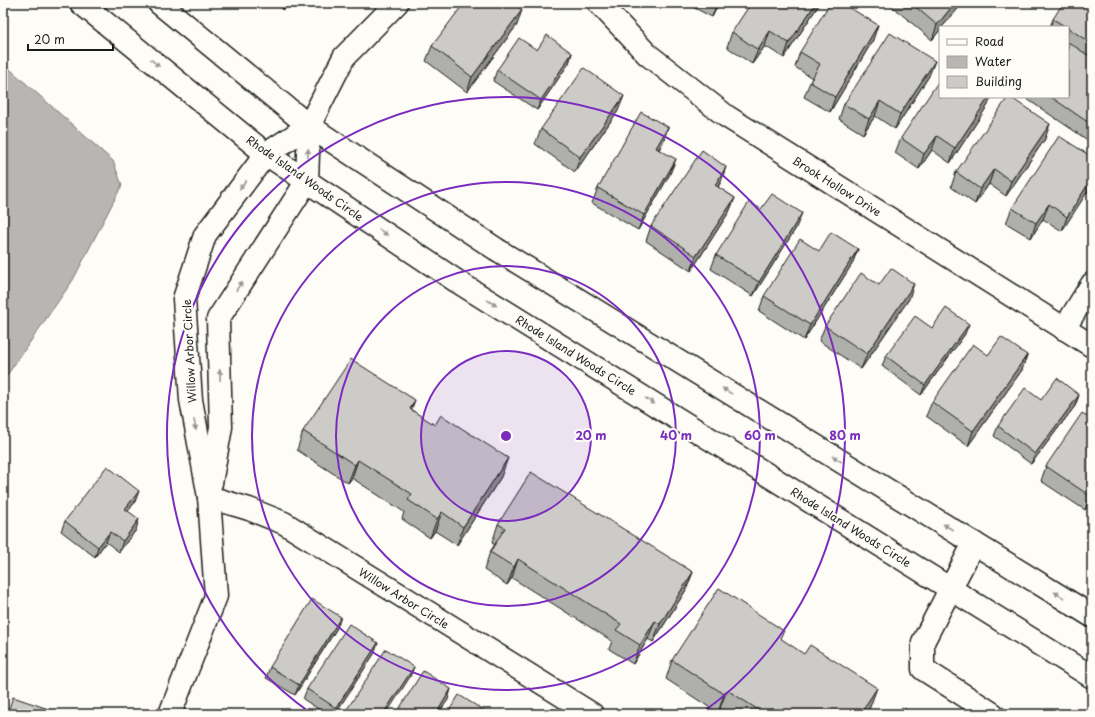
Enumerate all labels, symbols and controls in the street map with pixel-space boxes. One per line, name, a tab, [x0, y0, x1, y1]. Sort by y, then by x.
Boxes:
scale bar	[28, 26, 113, 52]
legend	[939, 26, 1069, 98]
text: 20 m	[34, 30, 65, 48]
text: Road	[975, 32, 1004, 50]
text: Water	[975, 52, 1012, 70]
one-way arrow	[150, 59, 160, 68]
text: Building	[975, 72, 1022, 90]
street label: Rhode Island Woods Circle	[243, 131, 367, 225]
one-way arrow	[305, 147, 311, 160]
street label: Brook Hollow Drive	[789, 152, 885, 220]
one-way arrow	[238, 180, 247, 191]
one-way arrow	[378, 228, 388, 236]
one-way arrow	[235, 281, 243, 291]
street label: Willow Arbor Circle	[178, 299, 200, 403]
one-way arrow	[487, 299, 497, 307]
street label: Rhode Island Woods Circle	[512, 311, 640, 399]
one-way arrow	[216, 369, 223, 381]
one-way arrow	[721, 387, 733, 394]
one-way arrow	[644, 398, 656, 405]
one-way arrow	[193, 419, 199, 431]
text: 20 m	[575, 426, 607, 444]
text: 40 m	[660, 426, 692, 444]
text: 60 m	[744, 426, 776, 444]
text: 80 m	[829, 426, 861, 444]
centre of rings	[499, 429, 513, 443]
one-way arrow	[832, 455, 843, 462]
street label: Rhode Island Woods Circle	[787, 483, 915, 571]
one-way arrow	[943, 523, 953, 531]
street label: Willow Arbor Circle	[355, 563, 453, 633]
one-way arrow	[1053, 592, 1065, 599]

